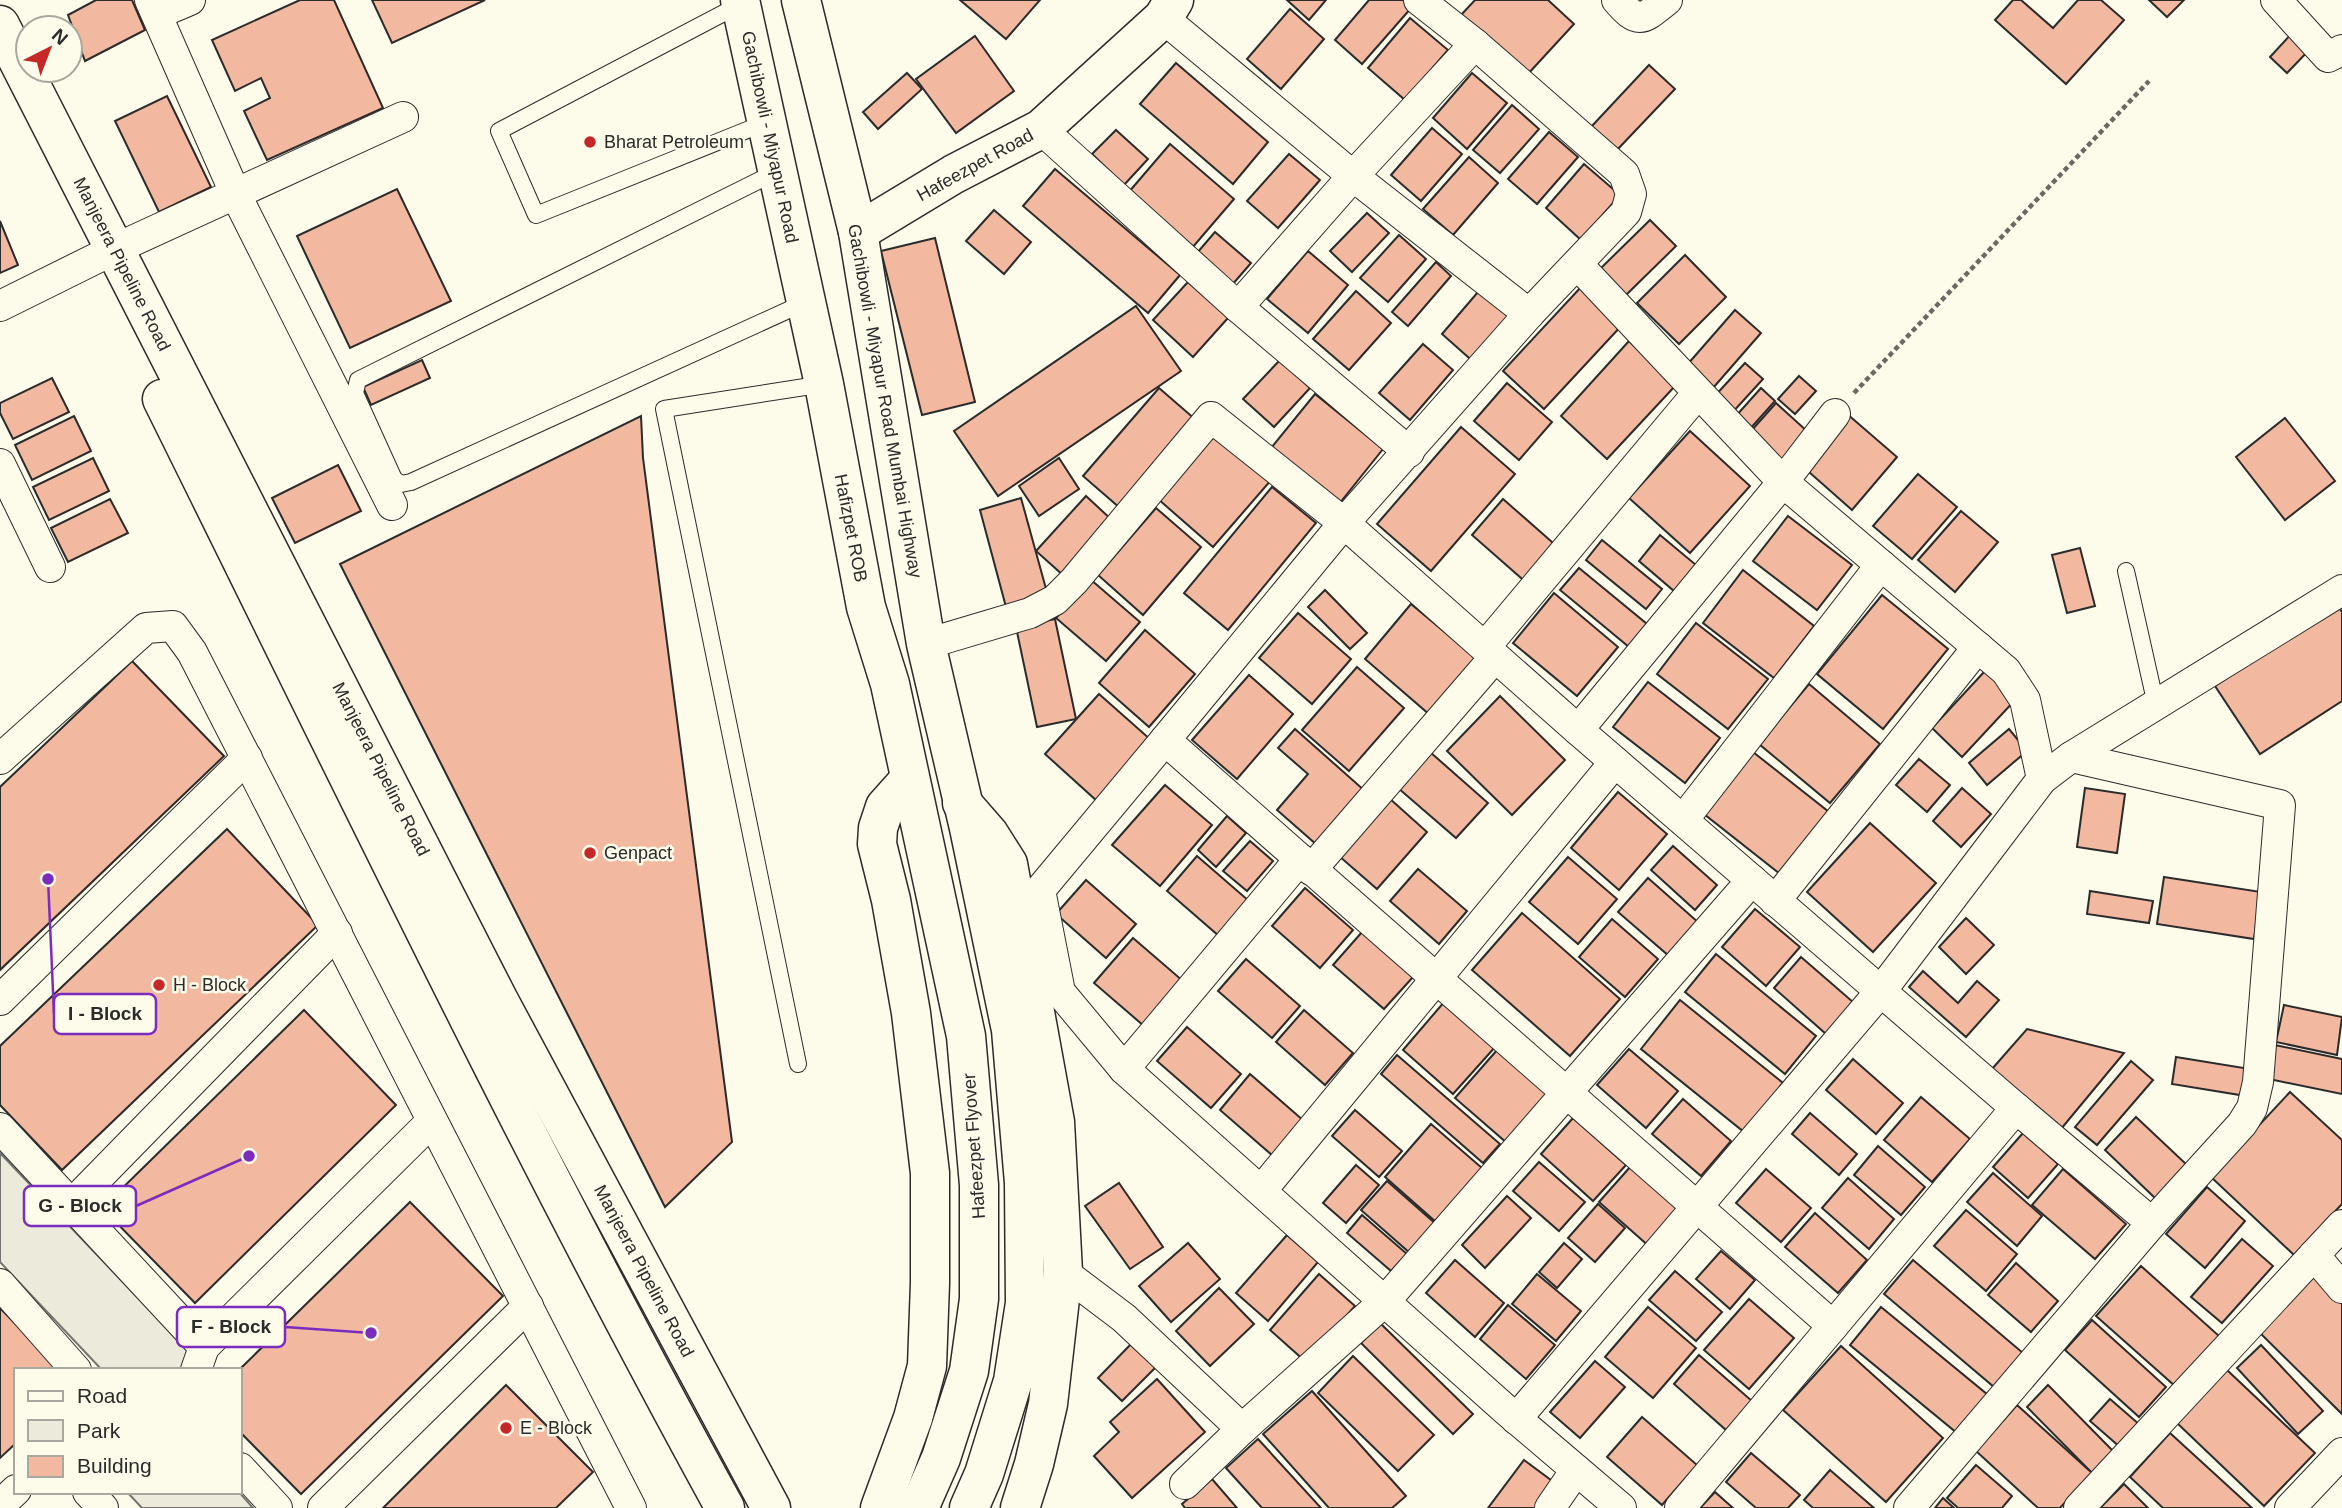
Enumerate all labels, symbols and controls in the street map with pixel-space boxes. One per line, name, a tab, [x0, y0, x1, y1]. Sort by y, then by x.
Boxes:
north arrow	[14, 14, 84, 84]
text: N	[48, 24, 72, 49]
street label: Gachibowli - Miyapur Road	[738, 29, 802, 245]
street label: Hafeezpet Road	[913, 125, 1037, 205]
place label: Bharat Petroleum	[604, 132, 744, 152]
marker: Bharat Petroleum	[582, 134, 598, 150]
street label: Manjeera Pipeline Road	[69, 174, 175, 354]
street label: Gachibowli - Miyapur Road Mumbai Highway	[844, 222, 926, 580]
street label: Hafizpet ROB	[831, 472, 871, 584]
street label: Manjeera Pipeline Road	[328, 679, 434, 859]
place label: Genpact	[604, 843, 672, 863]
marker: Genpact	[582, 845, 598, 861]
place label: H - Block	[173, 975, 247, 995]
marker: H - Block	[151, 977, 167, 993]
callout: I - Block	[54, 994, 156, 1034]
text: I - Block	[68, 1003, 142, 1024]
street label: Hafeezpet Flyover	[959, 1072, 989, 1220]
street label: Manjeera Pipeline Road	[590, 1181, 698, 1361]
callout: G - Block	[24, 1186, 136, 1226]
text: G - Block	[38, 1195, 122, 1216]
callout: F - Block	[177, 1307, 285, 1347]
text: F - Block	[191, 1316, 272, 1337]
legend	[14, 1368, 242, 1494]
text: Road	[77, 1384, 127, 1407]
place label: E - Block	[520, 1418, 593, 1438]
text: Park	[77, 1419, 121, 1442]
marker: E - Block	[498, 1420, 514, 1436]
text: Building	[77, 1454, 152, 1477]

